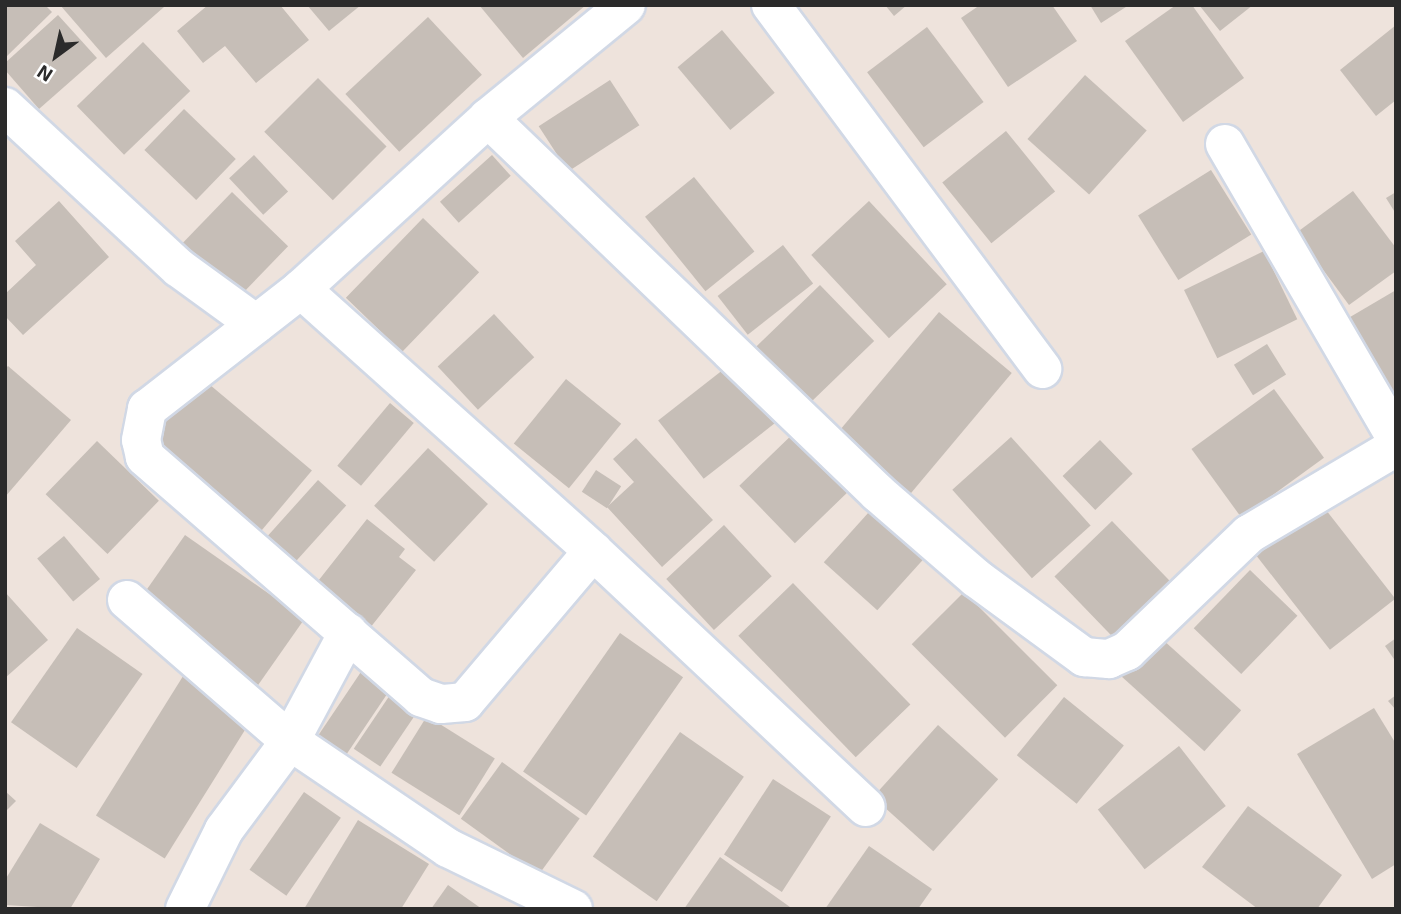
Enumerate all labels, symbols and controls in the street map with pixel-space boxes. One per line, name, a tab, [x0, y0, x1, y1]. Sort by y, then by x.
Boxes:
north arrow	[21, 21, 91, 91]
text: N	[32, 61, 56, 87]

